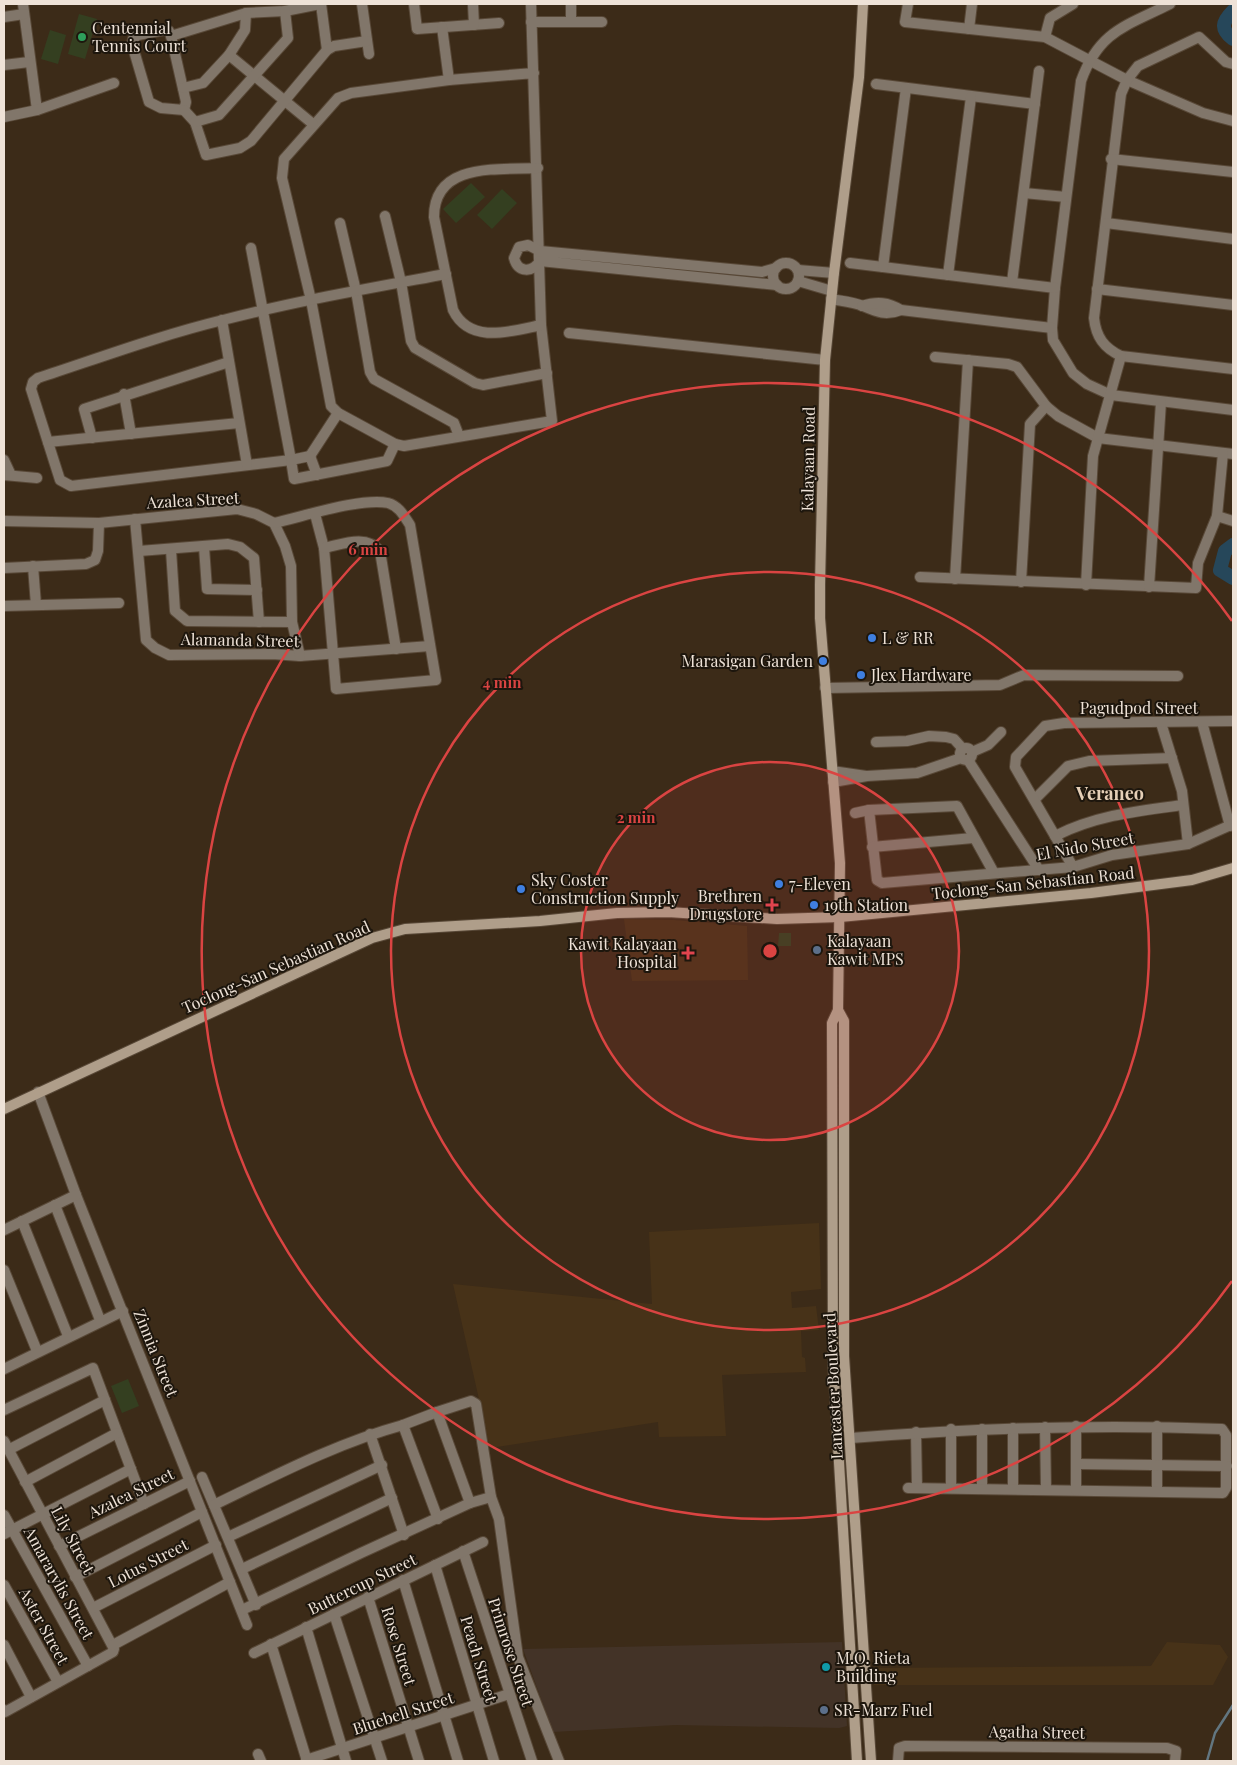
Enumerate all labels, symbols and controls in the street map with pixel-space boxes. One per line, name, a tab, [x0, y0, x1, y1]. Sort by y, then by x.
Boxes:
place label: Centennial Tennis Court	[92, 17, 186, 56]
marker: Centennial Tennis Court	[76, 31, 88, 43]
street label: Kalayaan Road	[796, 406, 819, 512]
street label: Azalea Street	[145, 487, 240, 512]
text: 6 min	[348, 539, 388, 559]
place label: L & RR	[882, 627, 934, 648]
street label: Alamanda Street	[180, 628, 300, 651]
marker: L & RR	[866, 632, 878, 644]
place label: Marasigan Garden	[682, 650, 813, 671]
marker: Marasigan Garden	[817, 655, 829, 667]
place label: Jlex Hardware	[870, 664, 972, 685]
marker: Jlex Hardware	[855, 669, 867, 681]
text: 4 min	[483, 672, 522, 692]
street label: Pagudpod Street	[1080, 697, 1199, 718]
district label: Veraneo	[1075, 781, 1144, 805]
text: 2 min	[617, 807, 656, 827]
street label: El Nido Street	[1034, 827, 1136, 864]
street label: Toclong-San Sebastian Road	[930, 861, 1135, 904]
place label: Sky Coster Construction Supply	[531, 869, 679, 908]
place label: 7-Eleven	[789, 873, 851, 894]
marker: 7-Eleven	[773, 878, 785, 890]
marker: Sky Coster Construction Supply	[515, 883, 527, 895]
place label: Brethren Drugstore	[689, 885, 762, 924]
place label: 19th Station	[824, 894, 909, 915]
marker: Brethren Drugstore	[766, 899, 778, 911]
marker: 19th Station	[808, 899, 820, 911]
street label: Toclong-San Sebastian Road	[178, 915, 373, 1018]
place label: Kalayaan Kawit MPS	[827, 930, 904, 969]
place label: Kawit Kalayaan Hospital	[568, 933, 677, 972]
centre of rings	[761, 942, 779, 960]
marker: Kalayaan Kawit MPS	[811, 944, 823, 956]
marker: Kawit Kalayaan Hospital	[681, 946, 695, 960]
street label: Zinnia Street	[129, 1306, 184, 1400]
street label: Lancaster Boulevard	[818, 1312, 847, 1460]
street label: Azalea Street	[84, 1463, 177, 1523]
street label: Lily Street	[47, 1502, 100, 1577]
street label: Amararylis Street	[19, 1522, 99, 1643]
street label: Lotus Street	[104, 1533, 192, 1592]
street label: Buttercup Street	[304, 1548, 420, 1619]
street label: Aster Street	[14, 1583, 74, 1668]
street label: Primrose Street	[484, 1595, 539, 1709]
street label: Rose Street	[378, 1604, 422, 1688]
street label: Peach Street	[456, 1613, 503, 1705]
place label: M.O. Rieta Building	[836, 1647, 910, 1686]
marker: M.O. Rieta Building	[820, 1661, 832, 1673]
street label: Bluebell Street	[350, 1686, 456, 1739]
place label: SR-Marz Fuel	[834, 1699, 933, 1720]
marker: SR-Marz Fuel	[818, 1704, 830, 1716]
street label: Agatha Street	[988, 1720, 1086, 1743]

